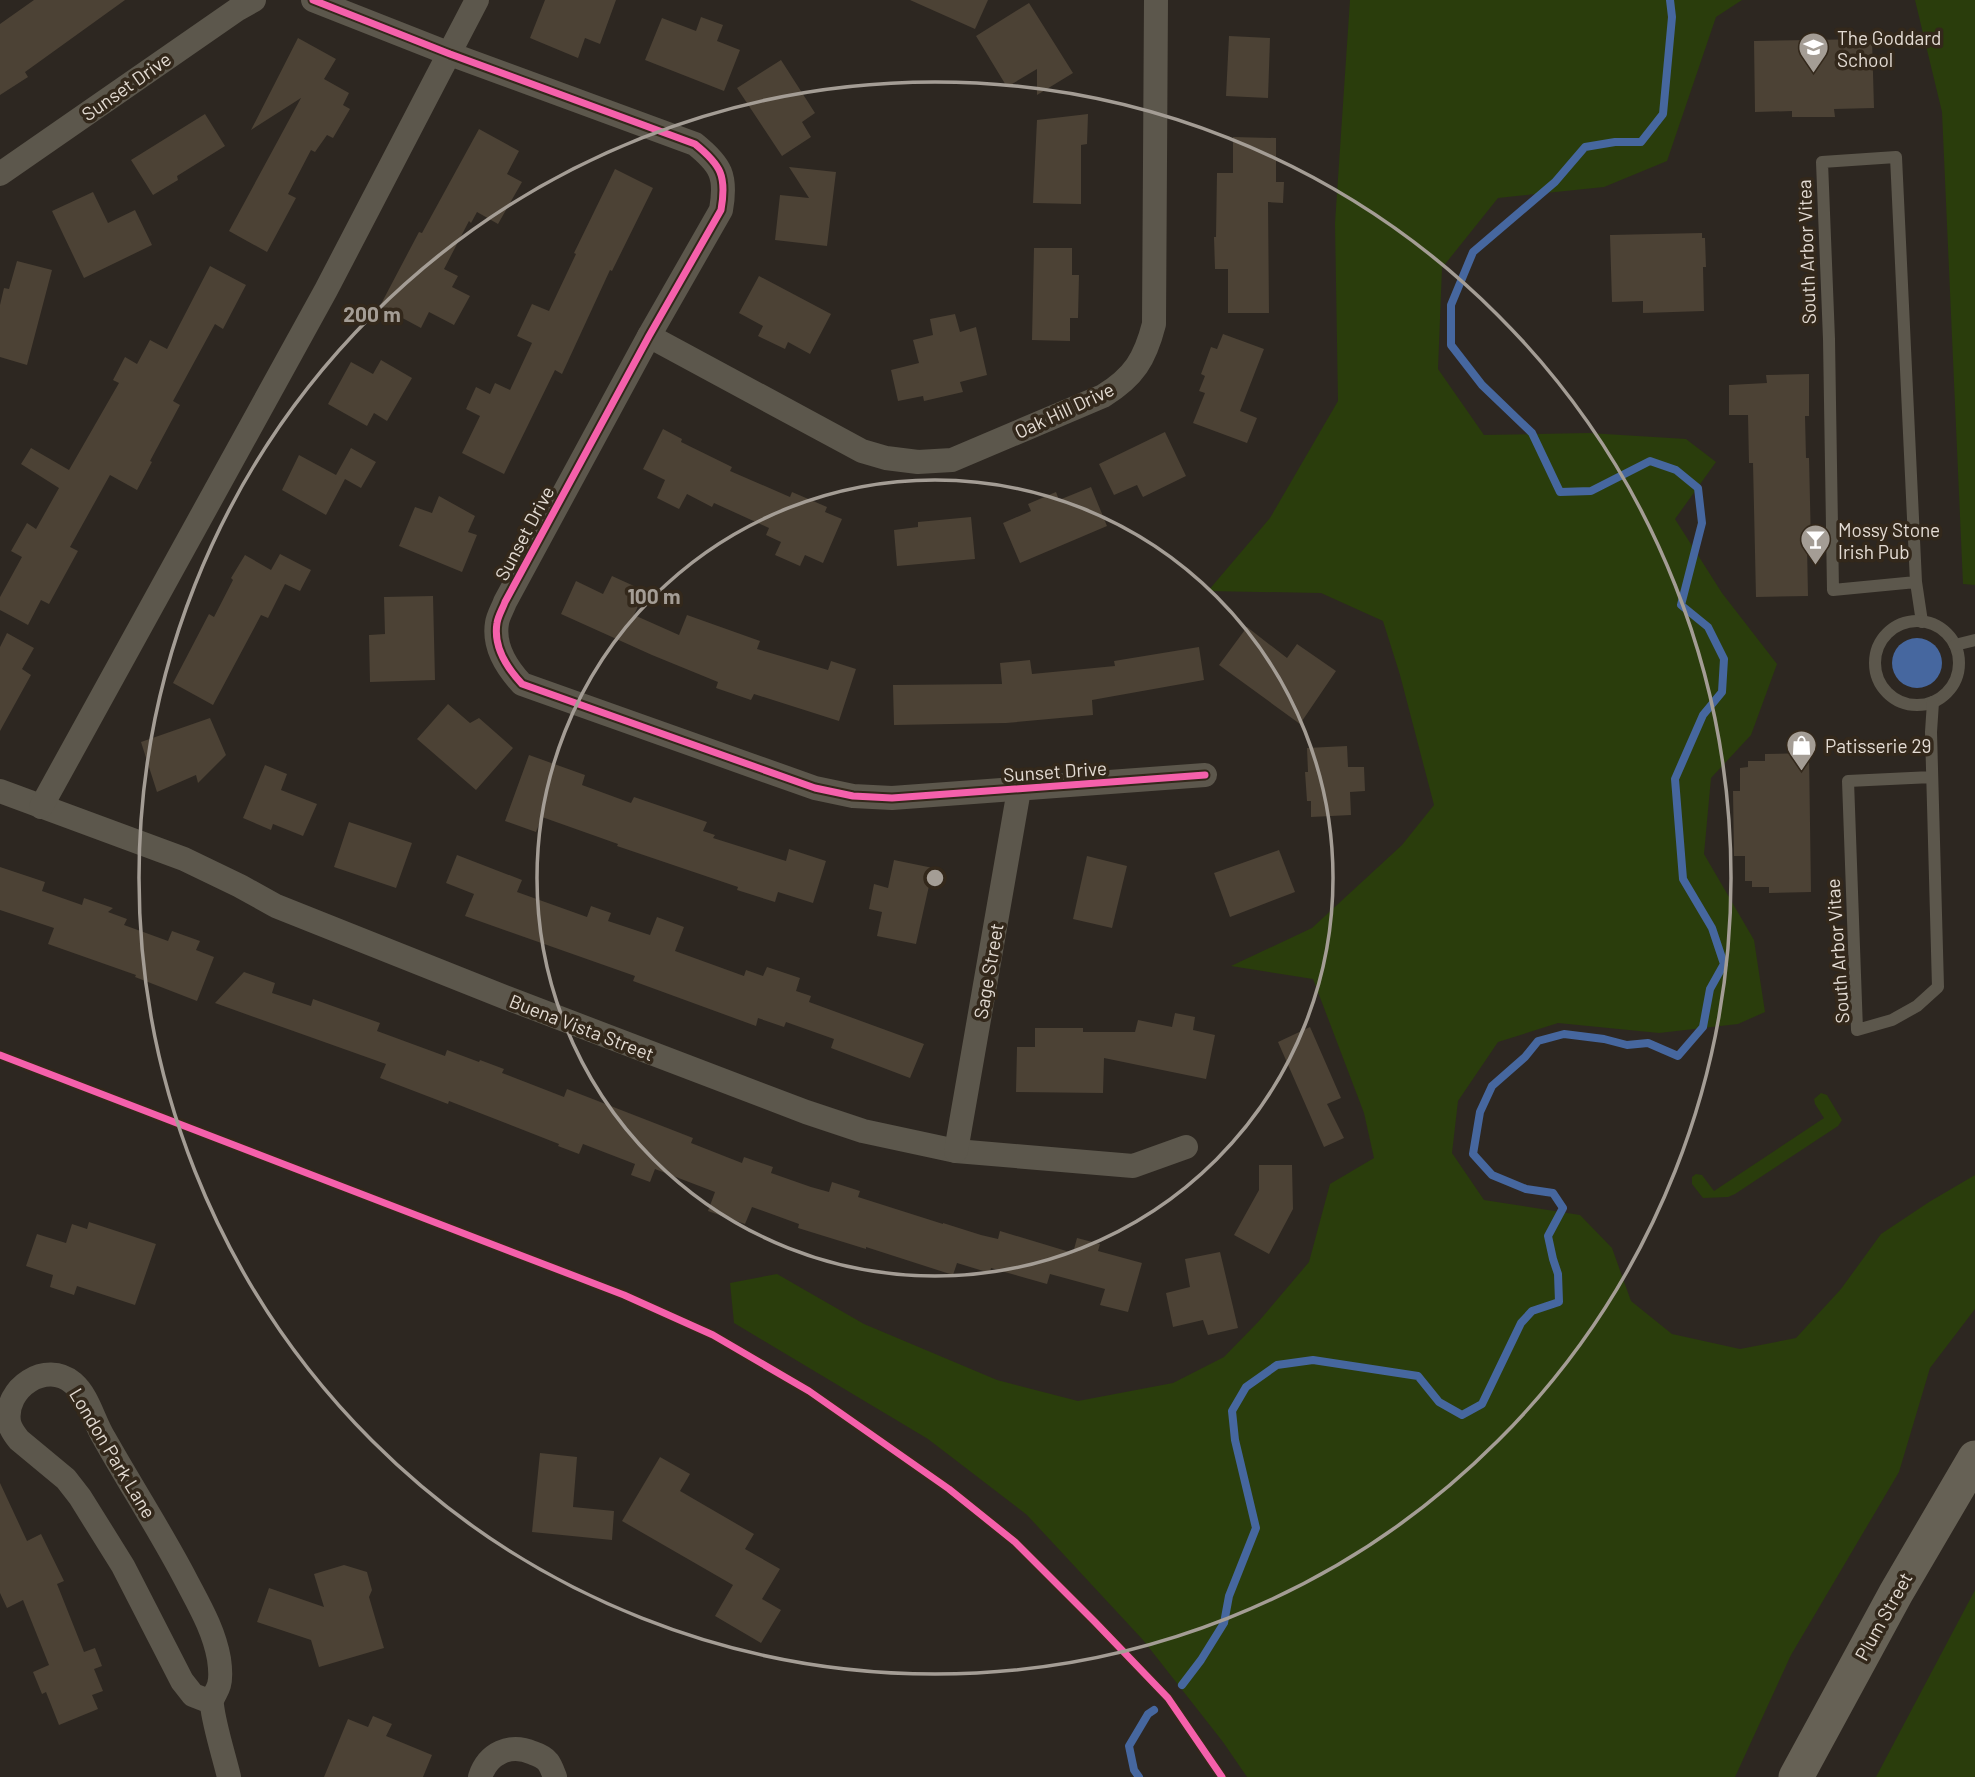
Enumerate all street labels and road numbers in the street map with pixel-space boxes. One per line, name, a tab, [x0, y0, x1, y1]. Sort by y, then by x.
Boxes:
street label: Sunset Drive	[77, 47, 175, 125]
street label: South Arbor Vitea	[1792, 179, 1820, 325]
street label: Oak Hill Drive	[1011, 377, 1117, 443]
street label: Sunset Drive	[490, 482, 558, 584]
street label: Sunset Drive	[1002, 756, 1108, 786]
street label: South Arbor Vitae	[1820, 878, 1854, 1024]
street label: Sage Street	[968, 921, 1008, 1021]
street label: Buena Vista Street	[506, 989, 658, 1065]
street label: London Park Lane	[65, 1384, 161, 1522]
street label: Plum Street	[1849, 1568, 1917, 1664]

